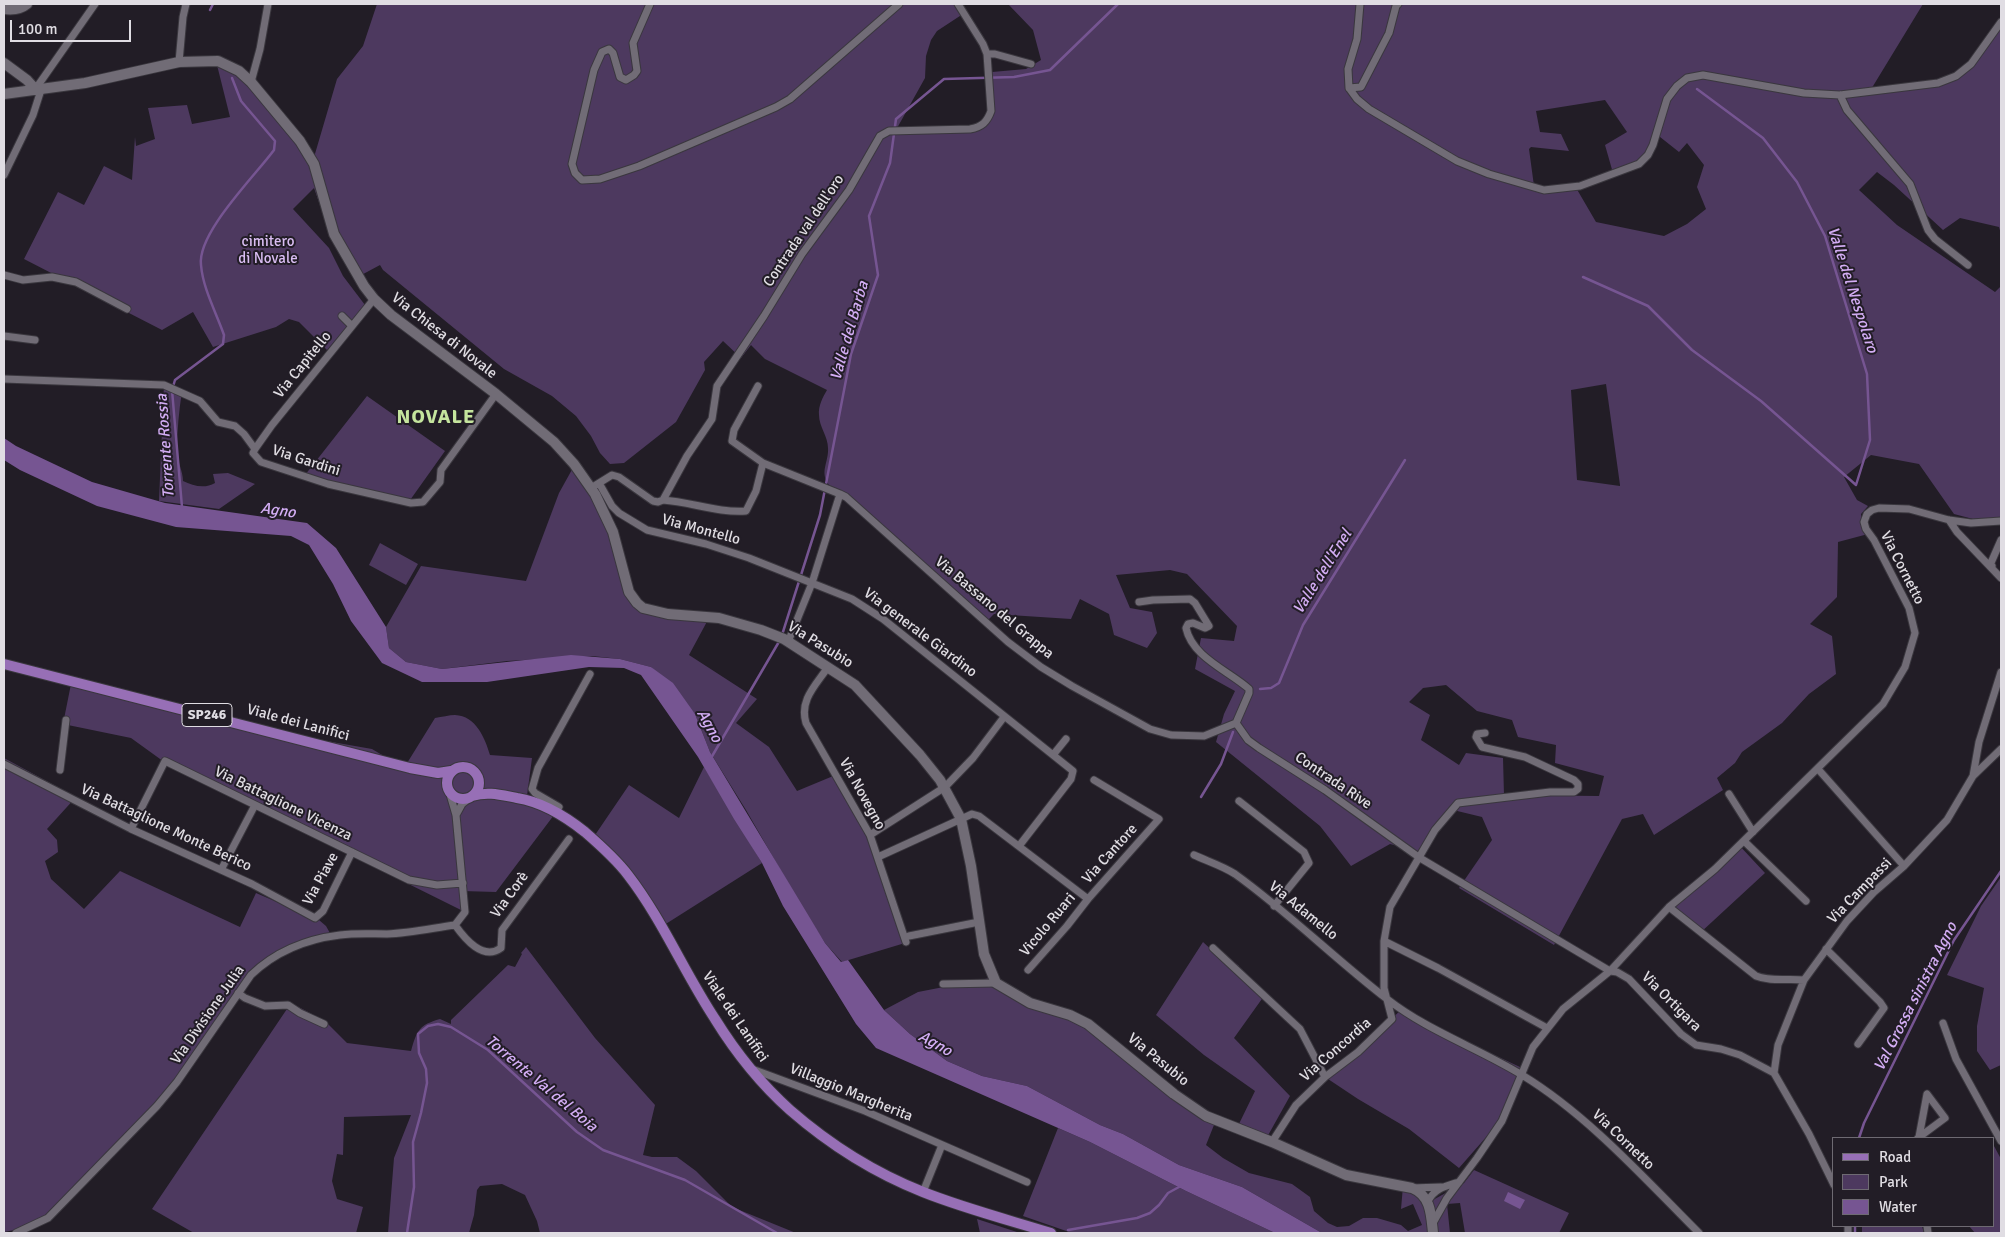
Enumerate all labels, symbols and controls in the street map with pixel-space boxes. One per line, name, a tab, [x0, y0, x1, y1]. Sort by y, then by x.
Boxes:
scale bar	[12, 10, 134, 42]
text: 100 m	[18, 20, 58, 38]
street label: Contrada val dell'oro	[760, 171, 848, 291]
water label: Valle del Nespolaro	[1823, 225, 1881, 355]
park label: cimitero di Novale	[238, 233, 298, 268]
water label: Valle del Barba	[827, 279, 873, 383]
street label: Via Chiesa di Novale	[388, 289, 500, 383]
street label: Via Capitello	[271, 328, 335, 402]
water label: Torrente Rossia	[153, 393, 179, 499]
district label: NOVALE	[396, 406, 476, 430]
street label: Via Gardini	[270, 442, 342, 480]
water label: Agno	[259, 499, 297, 523]
street label: Via Montello	[660, 511, 742, 549]
water label: Valle dell'Enel	[1289, 526, 1357, 618]
street label: Via Cornetto	[1876, 528, 1928, 608]
street label: Via Bassano del Grappa	[931, 553, 1057, 663]
street label: Via generale Giardino	[860, 584, 980, 682]
street label: Via Pasubio	[784, 618, 856, 672]
street label: Viale dei Lanifici	[245, 701, 351, 745]
road number: SP246	[182, 704, 232, 726]
water label: Agno	[692, 706, 726, 746]
street label: Contrada Rive	[1291, 749, 1375, 813]
street label: Via Novegno	[835, 755, 889, 833]
street label: Via Battaglione Vicenza	[211, 763, 355, 845]
street label: Via Battaglione Monte Berico	[78, 780, 254, 876]
street label: Via Cantore	[1079, 820, 1141, 888]
street label: Via Piave	[299, 849, 343, 909]
street label: Via Campassi	[1824, 854, 1896, 928]
street label: Via Corè	[487, 868, 533, 922]
street label: Via Adamello	[1265, 878, 1341, 944]
street label: Vicolo Ruari	[1016, 890, 1080, 960]
water label: Val Grossa sinistra Agno	[1870, 919, 1962, 1075]
street label: Via Divisione Julia	[167, 962, 249, 1068]
street label: Viale dei Lanifici	[698, 968, 772, 1066]
street label: Via Ortigara	[1637, 968, 1705, 1036]
street label: Via Concordia	[1297, 1014, 1375, 1086]
water label: Agno	[915, 1027, 955, 1061]
street label: Via Pasubio	[1124, 1030, 1192, 1090]
water label: Torrente Val del Boia	[481, 1032, 601, 1136]
street label: Villaggio Margherita	[787, 1060, 915, 1126]
street label: Via Cornetto	[1588, 1106, 1658, 1174]
legend	[1832, 1137, 1995, 1227]
text: Road	[1879, 1148, 1911, 1166]
text: Park	[1879, 1173, 1908, 1191]
text: Water	[1879, 1198, 1917, 1216]

